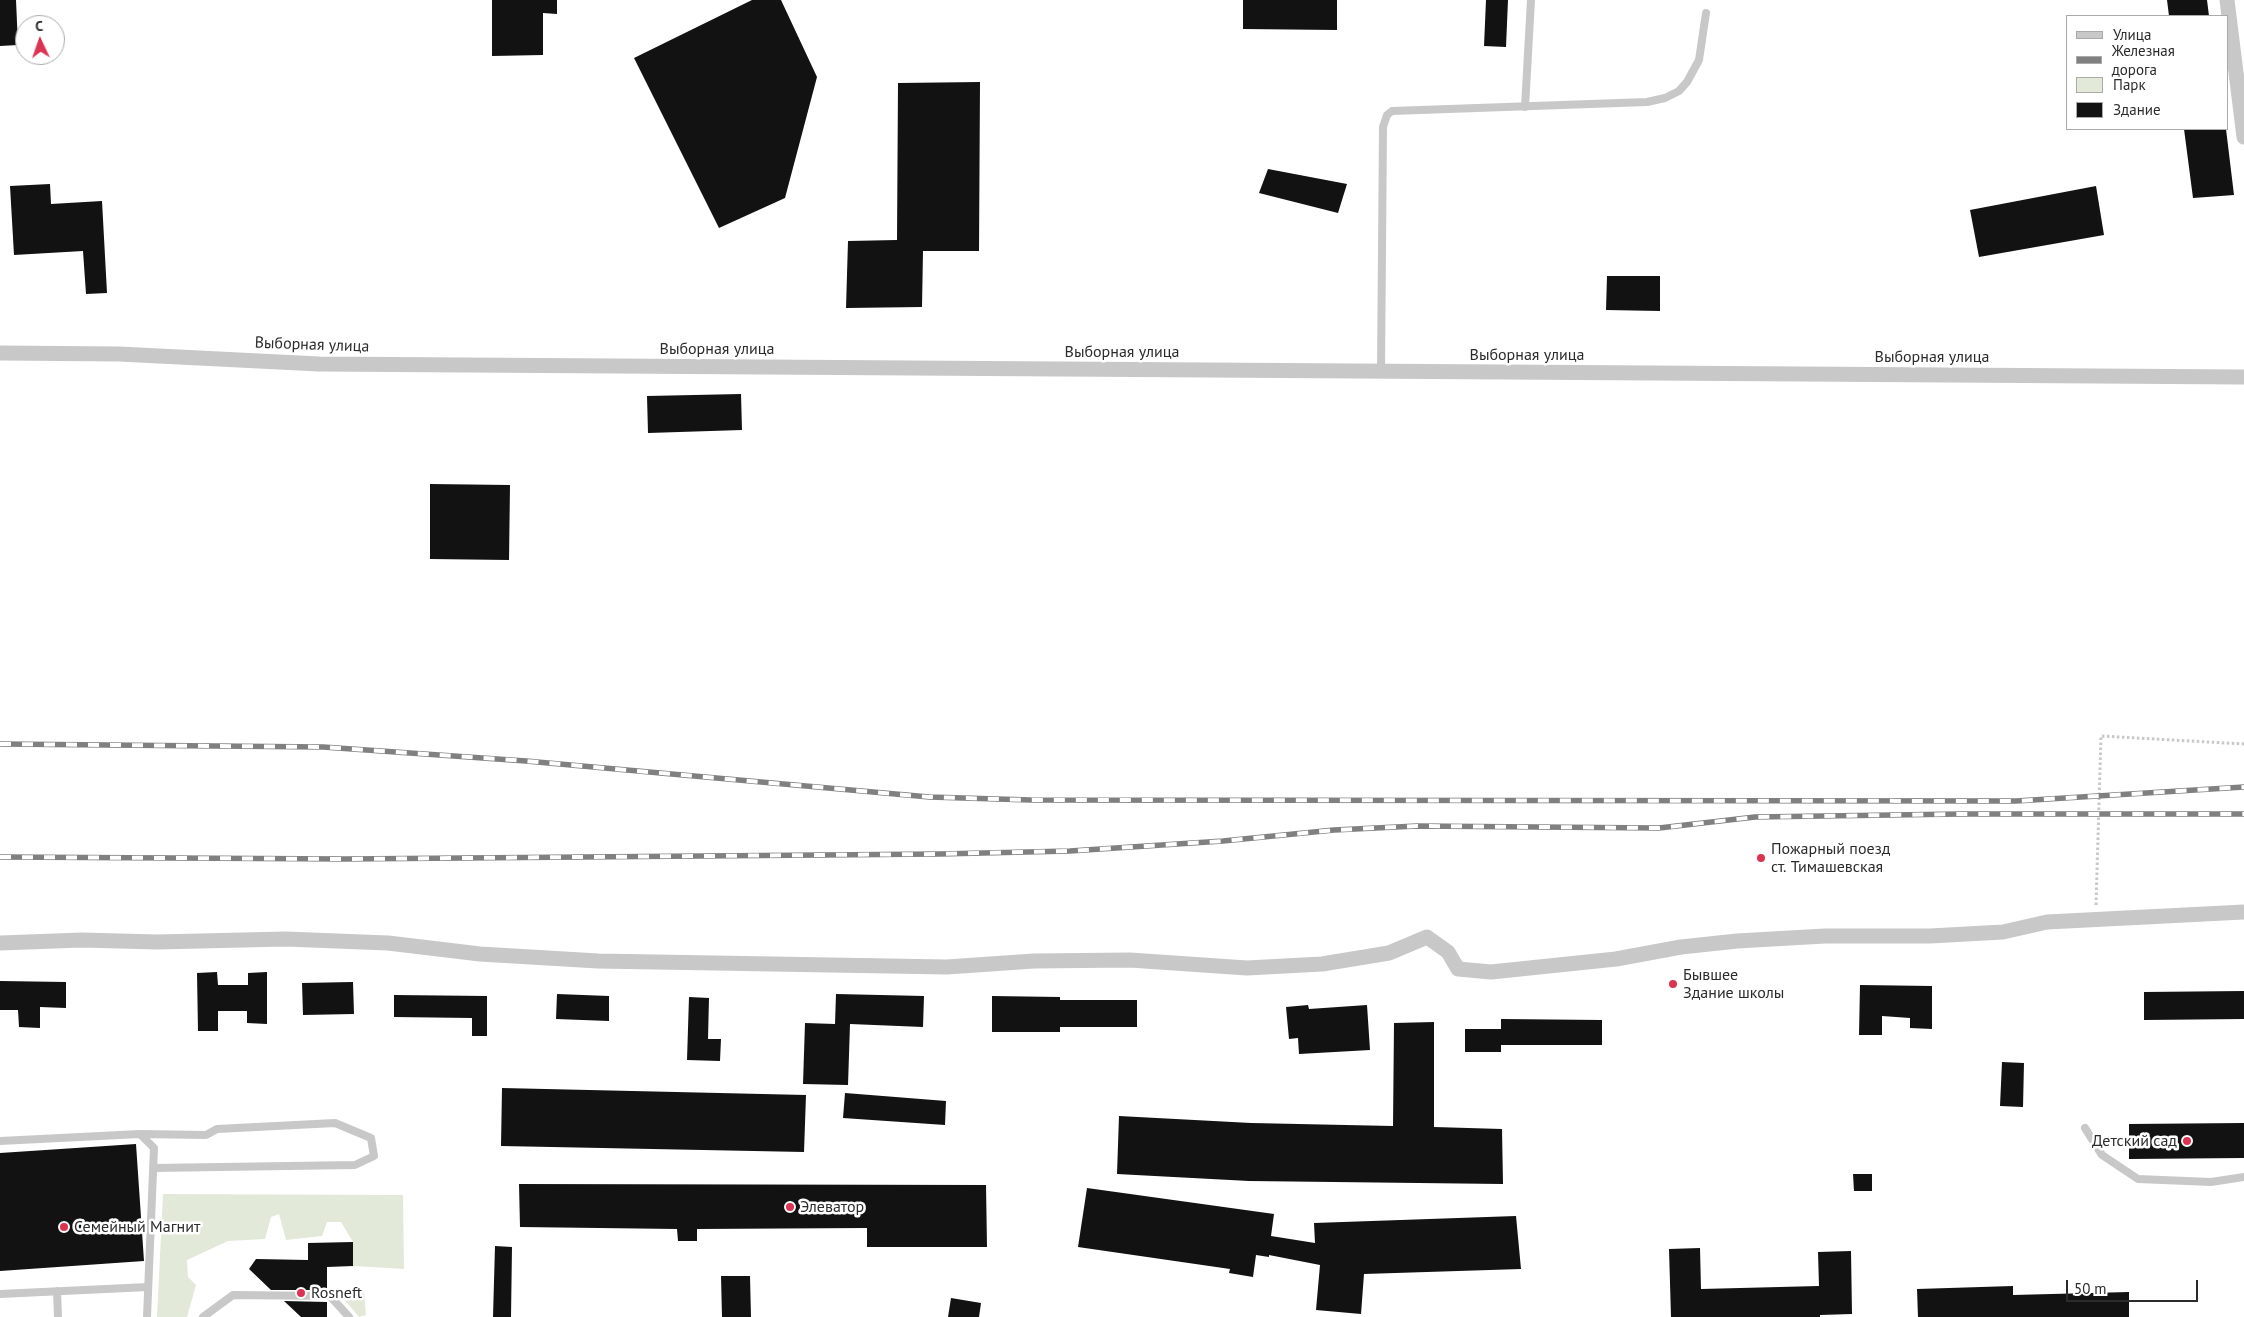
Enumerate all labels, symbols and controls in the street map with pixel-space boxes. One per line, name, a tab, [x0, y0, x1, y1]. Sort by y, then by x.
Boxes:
north arrow	[15, 15, 65, 65]
legend	[2066, 15, 2229, 130]
text: С	[35, 17, 44, 35]
text: Улица	[2113, 25, 2151, 44]
text: Железная дорога	[2112, 41, 2175, 79]
text: Парк	[2113, 75, 2146, 94]
text: Здание	[2113, 100, 2161, 119]
street label: Выборная улица	[254, 333, 370, 357]
street label: Выборная улица	[660, 339, 774, 359]
street label: Выборная улица	[1065, 342, 1179, 362]
street label: Выборная улица	[1470, 345, 1584, 365]
street label: Выборная улица	[1875, 347, 1989, 367]
place label: Пожарный поезд ст. Тимашевская	[1771, 839, 1890, 877]
marker: Пожарный поезд ст. Тимашевская	[1755, 852, 1767, 864]
place label: Бывшее Здание школы	[1683, 965, 1784, 1003]
marker: Бывшее Здание школы	[1667, 978, 1679, 990]
place label: Детский сад	[2092, 1131, 2177, 1151]
marker: Детский сад	[2181, 1135, 2193, 1147]
place label: Элеватор	[800, 1197, 864, 1217]
marker: Элеватор	[784, 1201, 796, 1213]
place label: Семейный Магнит	[74, 1217, 200, 1237]
marker: Семейный Магнит	[58, 1221, 70, 1233]
scale bar	[2069, 1270, 2202, 1302]
text: 50 m	[2074, 1279, 2107, 1298]
place label: Rosneft	[311, 1283, 362, 1303]
marker: Rosneft	[295, 1287, 307, 1299]

